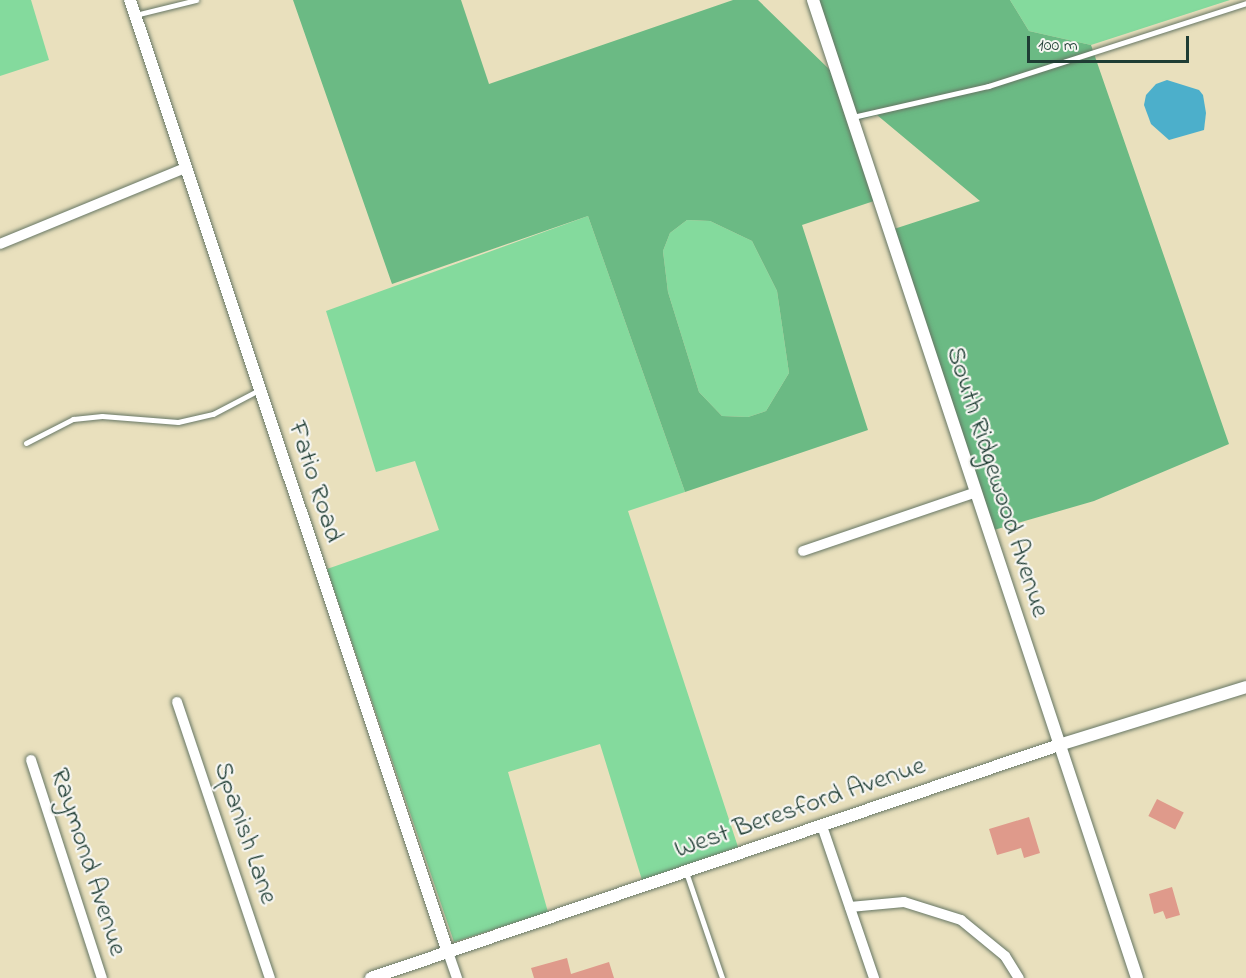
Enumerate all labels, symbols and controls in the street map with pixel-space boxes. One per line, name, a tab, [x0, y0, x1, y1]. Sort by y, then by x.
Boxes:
scale bar	[1030, 24, 1192, 62]
text: 100 m	[1038, 33, 1078, 59]
street label: South Ridgewood Avenue	[938, 343, 1056, 621]
street label: Fatio Road	[280, 417, 350, 547]
street label: West Beresford Avenue	[670, 750, 930, 866]
street label: Spanish Lane	[206, 758, 284, 908]
street label: Raymond Avenue	[42, 764, 134, 960]

